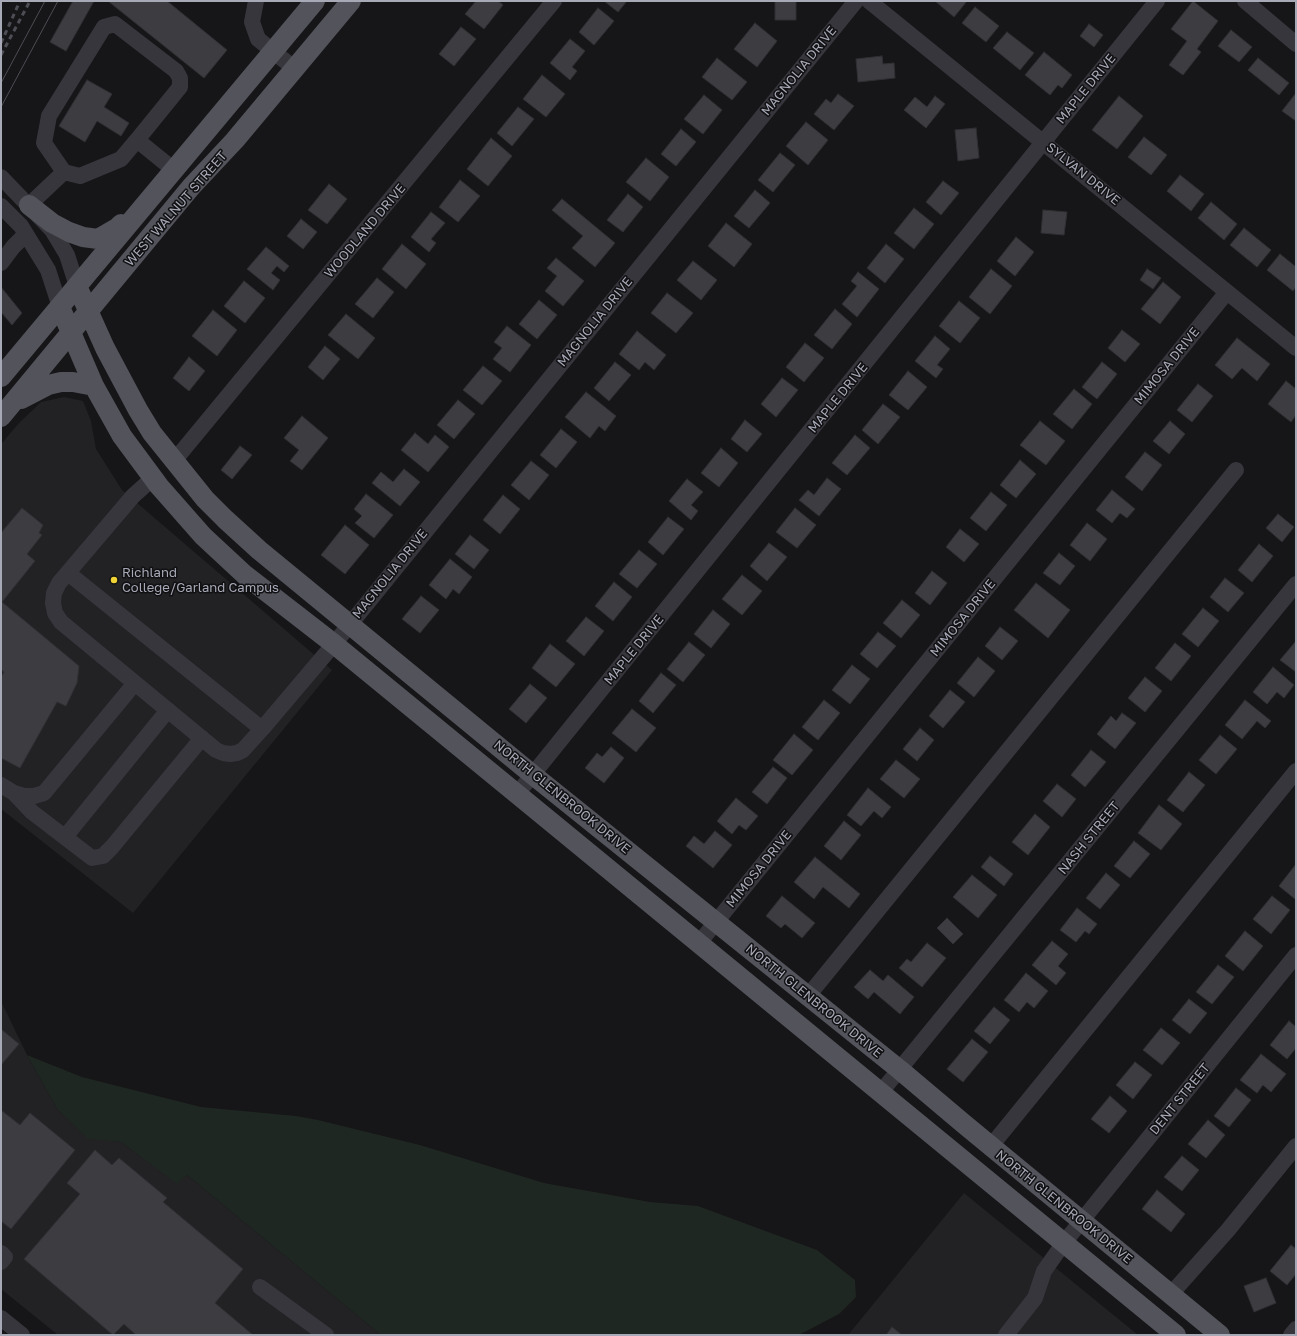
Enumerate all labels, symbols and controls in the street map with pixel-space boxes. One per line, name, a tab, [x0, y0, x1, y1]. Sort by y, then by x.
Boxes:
street label: MAGNOLIA DRIVE	[758, 23, 840, 119]
street label: MAPLE DRIVE	[1053, 51, 1119, 127]
street label: SYLVAN DRIVE	[1043, 139, 1123, 209]
street label: WEST WALNUT STREET	[122, 148, 230, 270]
street label: WOODLAND DRIVE	[321, 181, 409, 281]
street label: MAGNOLIA DRIVE	[554, 274, 636, 370]
street label: MIMOSA DRIVE	[1131, 324, 1203, 408]
street label: MAPLE DRIVE	[805, 360, 871, 436]
street label: MAGNOLIA DRIVE	[349, 526, 431, 622]
place label: Richland College/Garland Campus	[122, 565, 279, 596]
marker: Richland College/Garland Campus	[109, 575, 119, 585]
street label: MIMOSA DRIVE	[927, 576, 999, 660]
street label: MAPLE DRIVE	[601, 612, 667, 688]
street label: NORTH GLENBROOK DRIVE	[490, 737, 634, 857]
street label: NASH STREET	[1055, 798, 1123, 878]
street label: MIMOSA DRIVE	[723, 827, 795, 911]
street label: NORTH GLENBROOK DRIVE	[742, 941, 886, 1061]
street label: DENT STREET	[1146, 1060, 1214, 1138]
street label: NORTH GLENBROOK DRIVE	[992, 1147, 1136, 1267]

